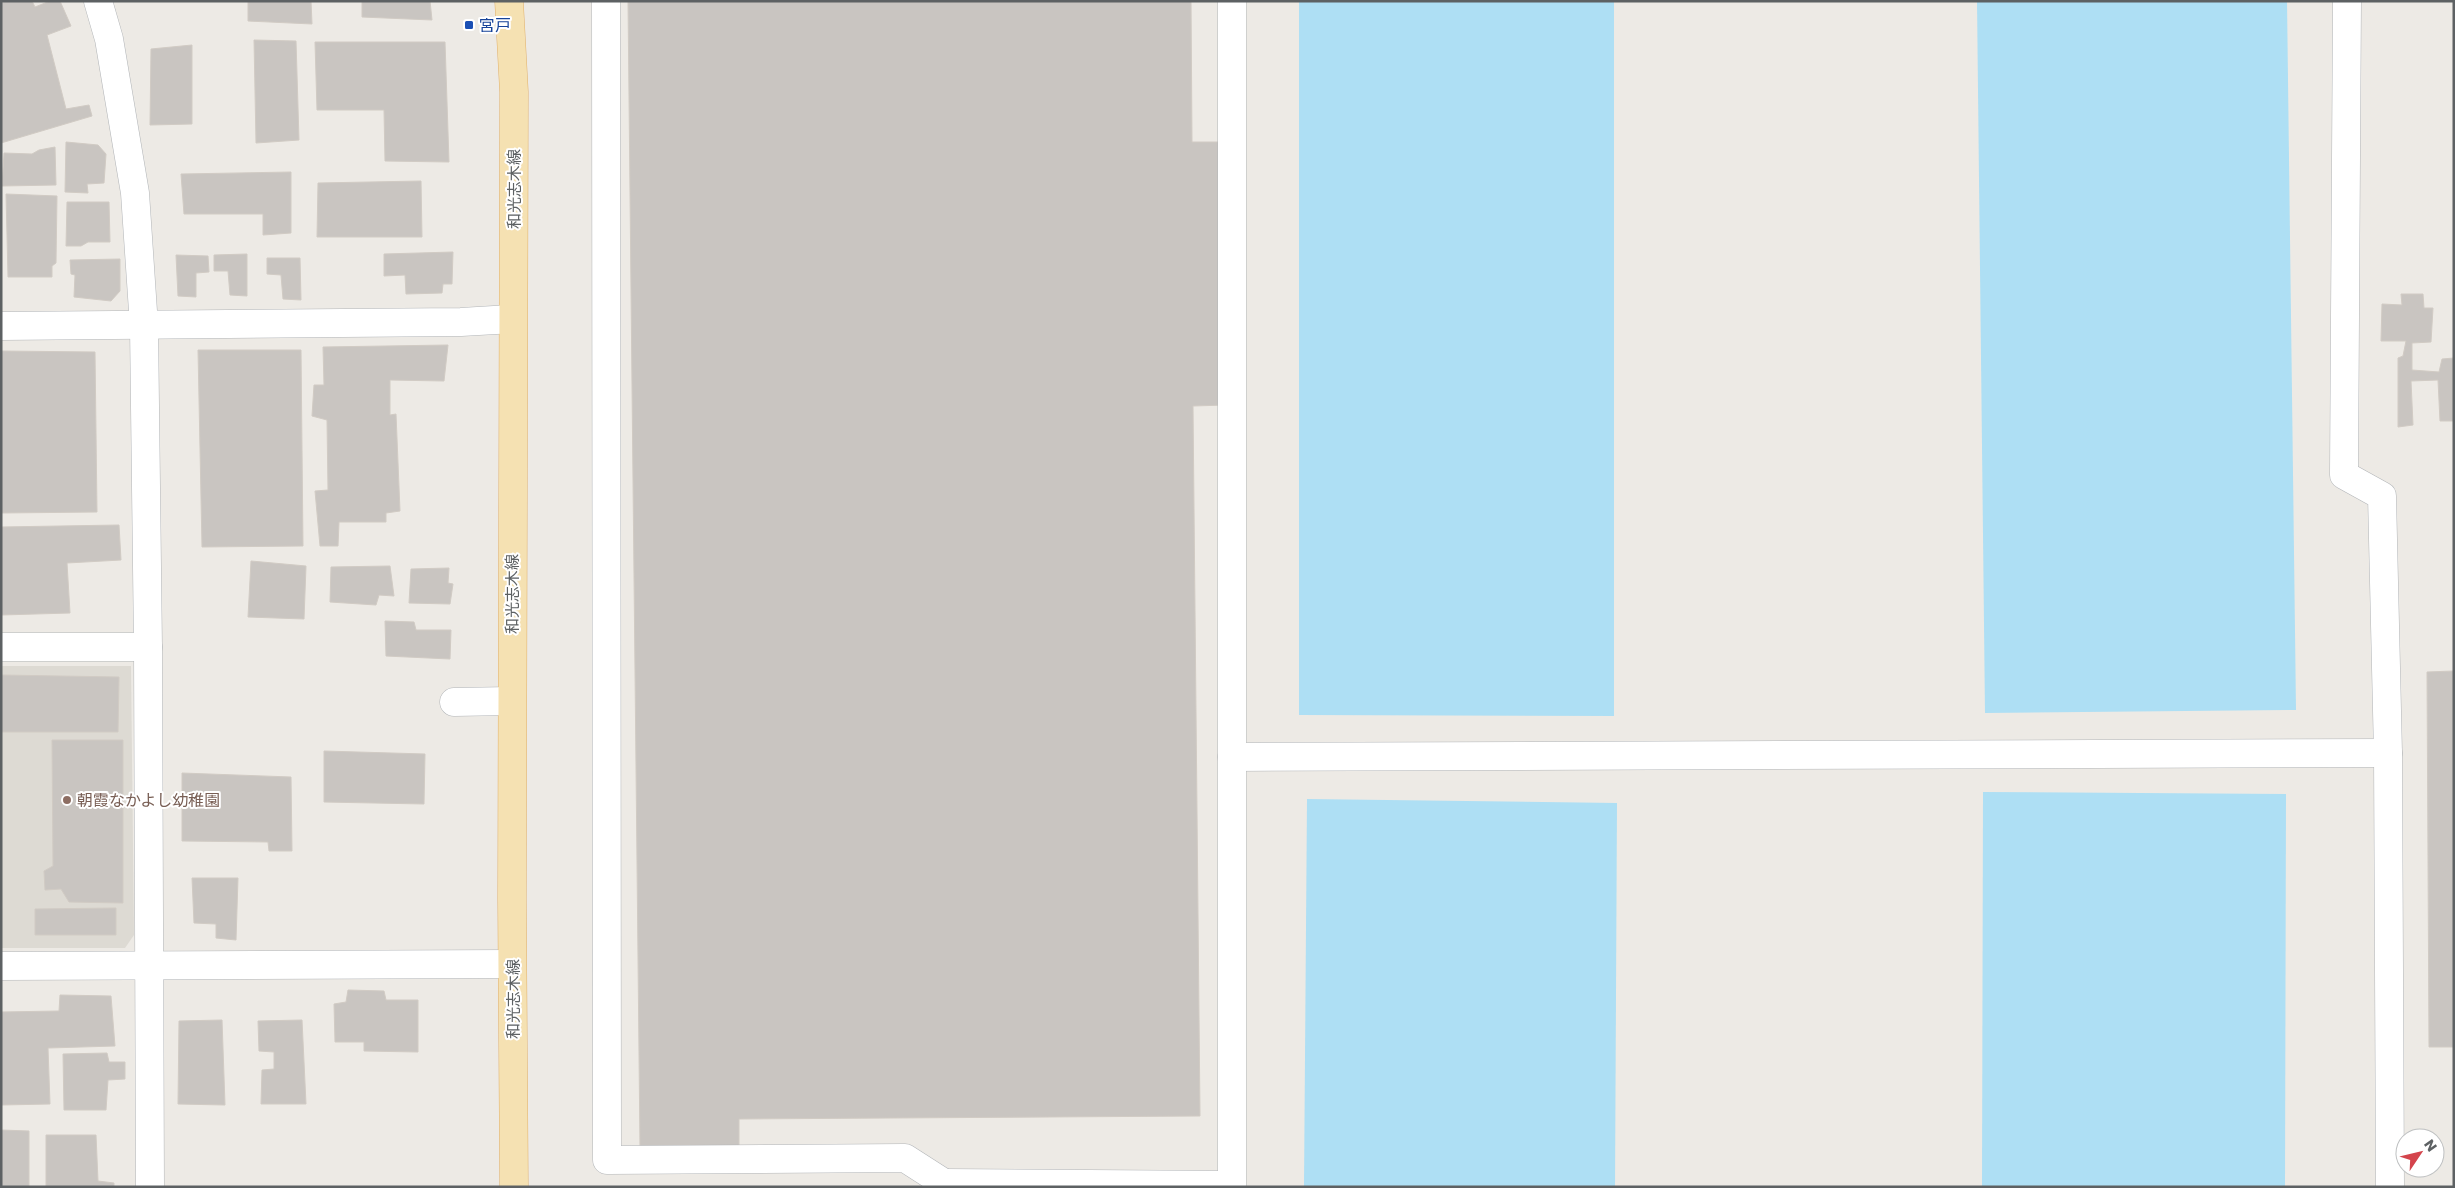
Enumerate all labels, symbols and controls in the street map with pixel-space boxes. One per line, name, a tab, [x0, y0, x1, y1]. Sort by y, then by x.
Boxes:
place label: 宮戸	[479, 14, 511, 37]
marker: 宮戸	[463, 19, 475, 31]
street label: 和光志木線	[503, 149, 526, 229]
street label: 和光志木線	[501, 554, 524, 634]
place label: 朝霞なかよし幼稚園	[77, 789, 220, 812]
marker: 朝霞なかよし幼稚園	[61, 794, 73, 806]
street label: 和光志木線	[502, 959, 525, 1039]
north arrow	[2395, 1128, 2445, 1178]
text: N	[2419, 1135, 2442, 1156]

